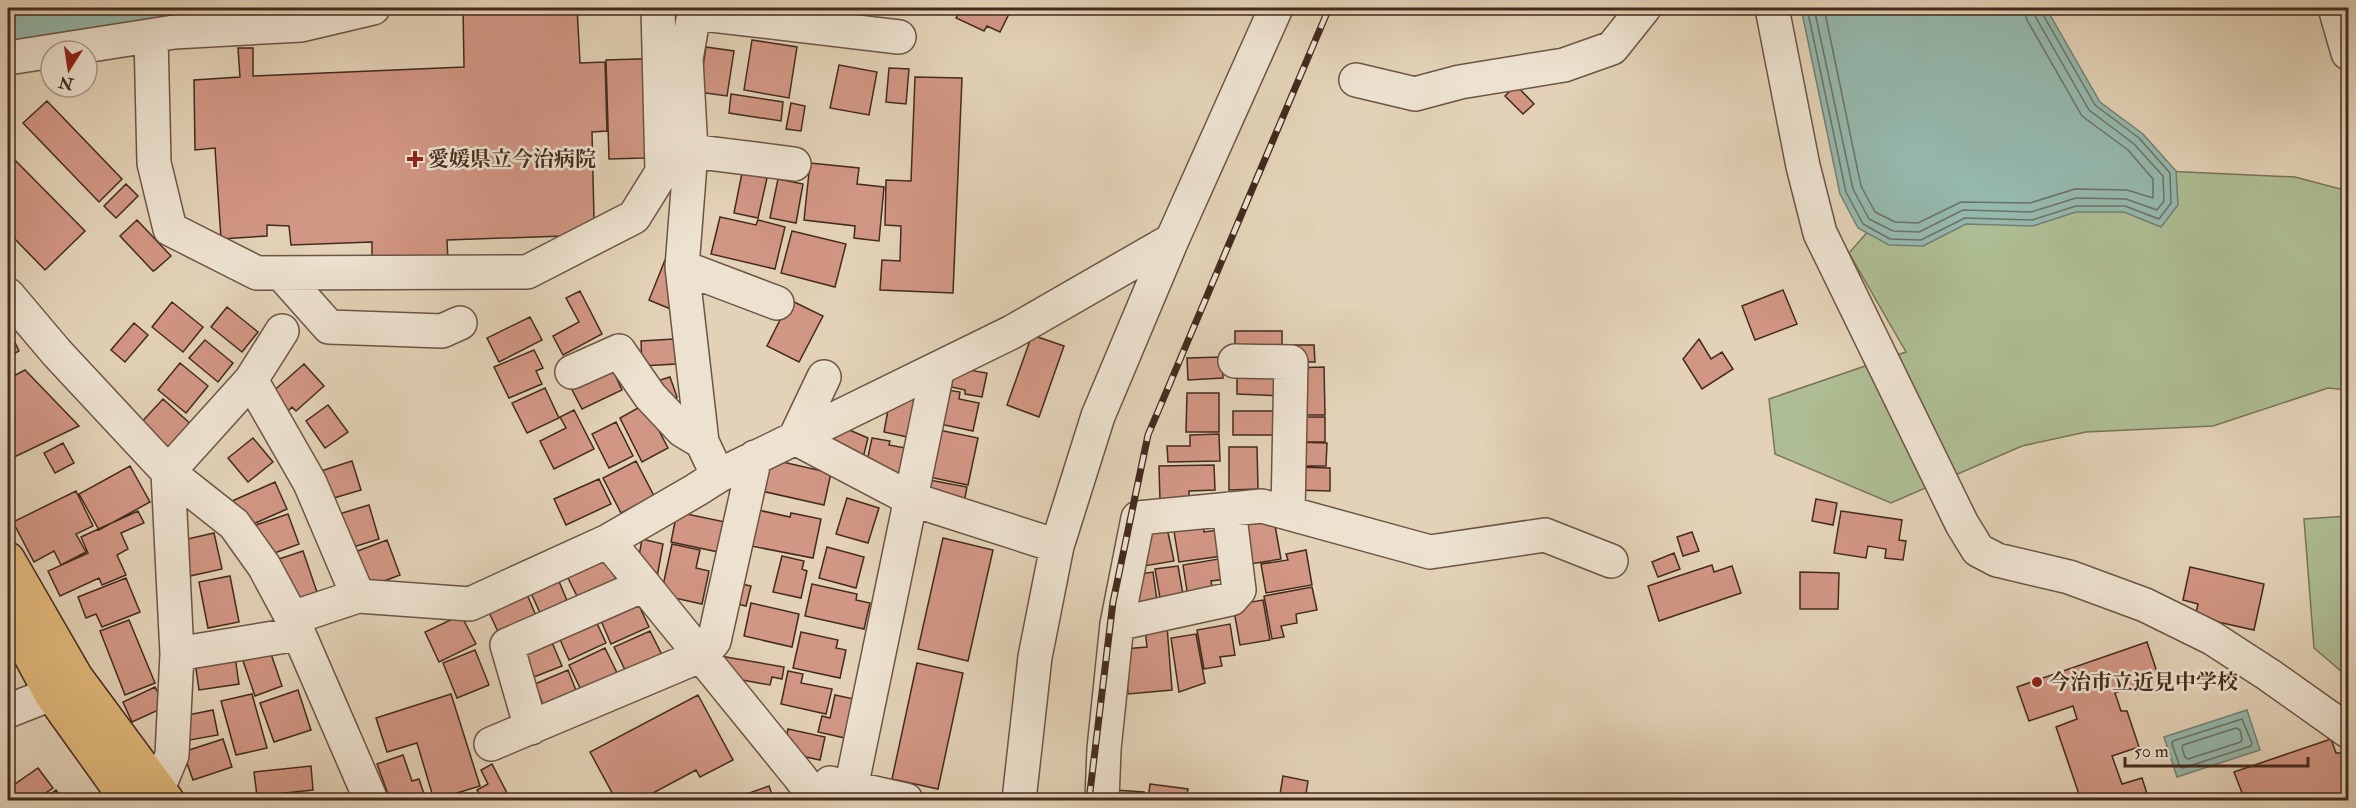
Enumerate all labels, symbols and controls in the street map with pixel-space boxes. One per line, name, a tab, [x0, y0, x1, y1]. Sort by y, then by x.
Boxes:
north arrow	[39, 39, 99, 99]
text: N	[56, 71, 76, 94]
place label: 愛媛県立今治病院	[428, 146, 596, 173]
marker: 愛媛県立今治病院	[406, 150, 424, 168]
place label: 今治市立近見中学校	[2049, 669, 2238, 696]
marker: 今治市立近見中学校	[2030, 675, 2044, 689]
scale bar	[2125, 730, 2308, 768]
text: 50 m	[2134, 740, 2169, 763]

